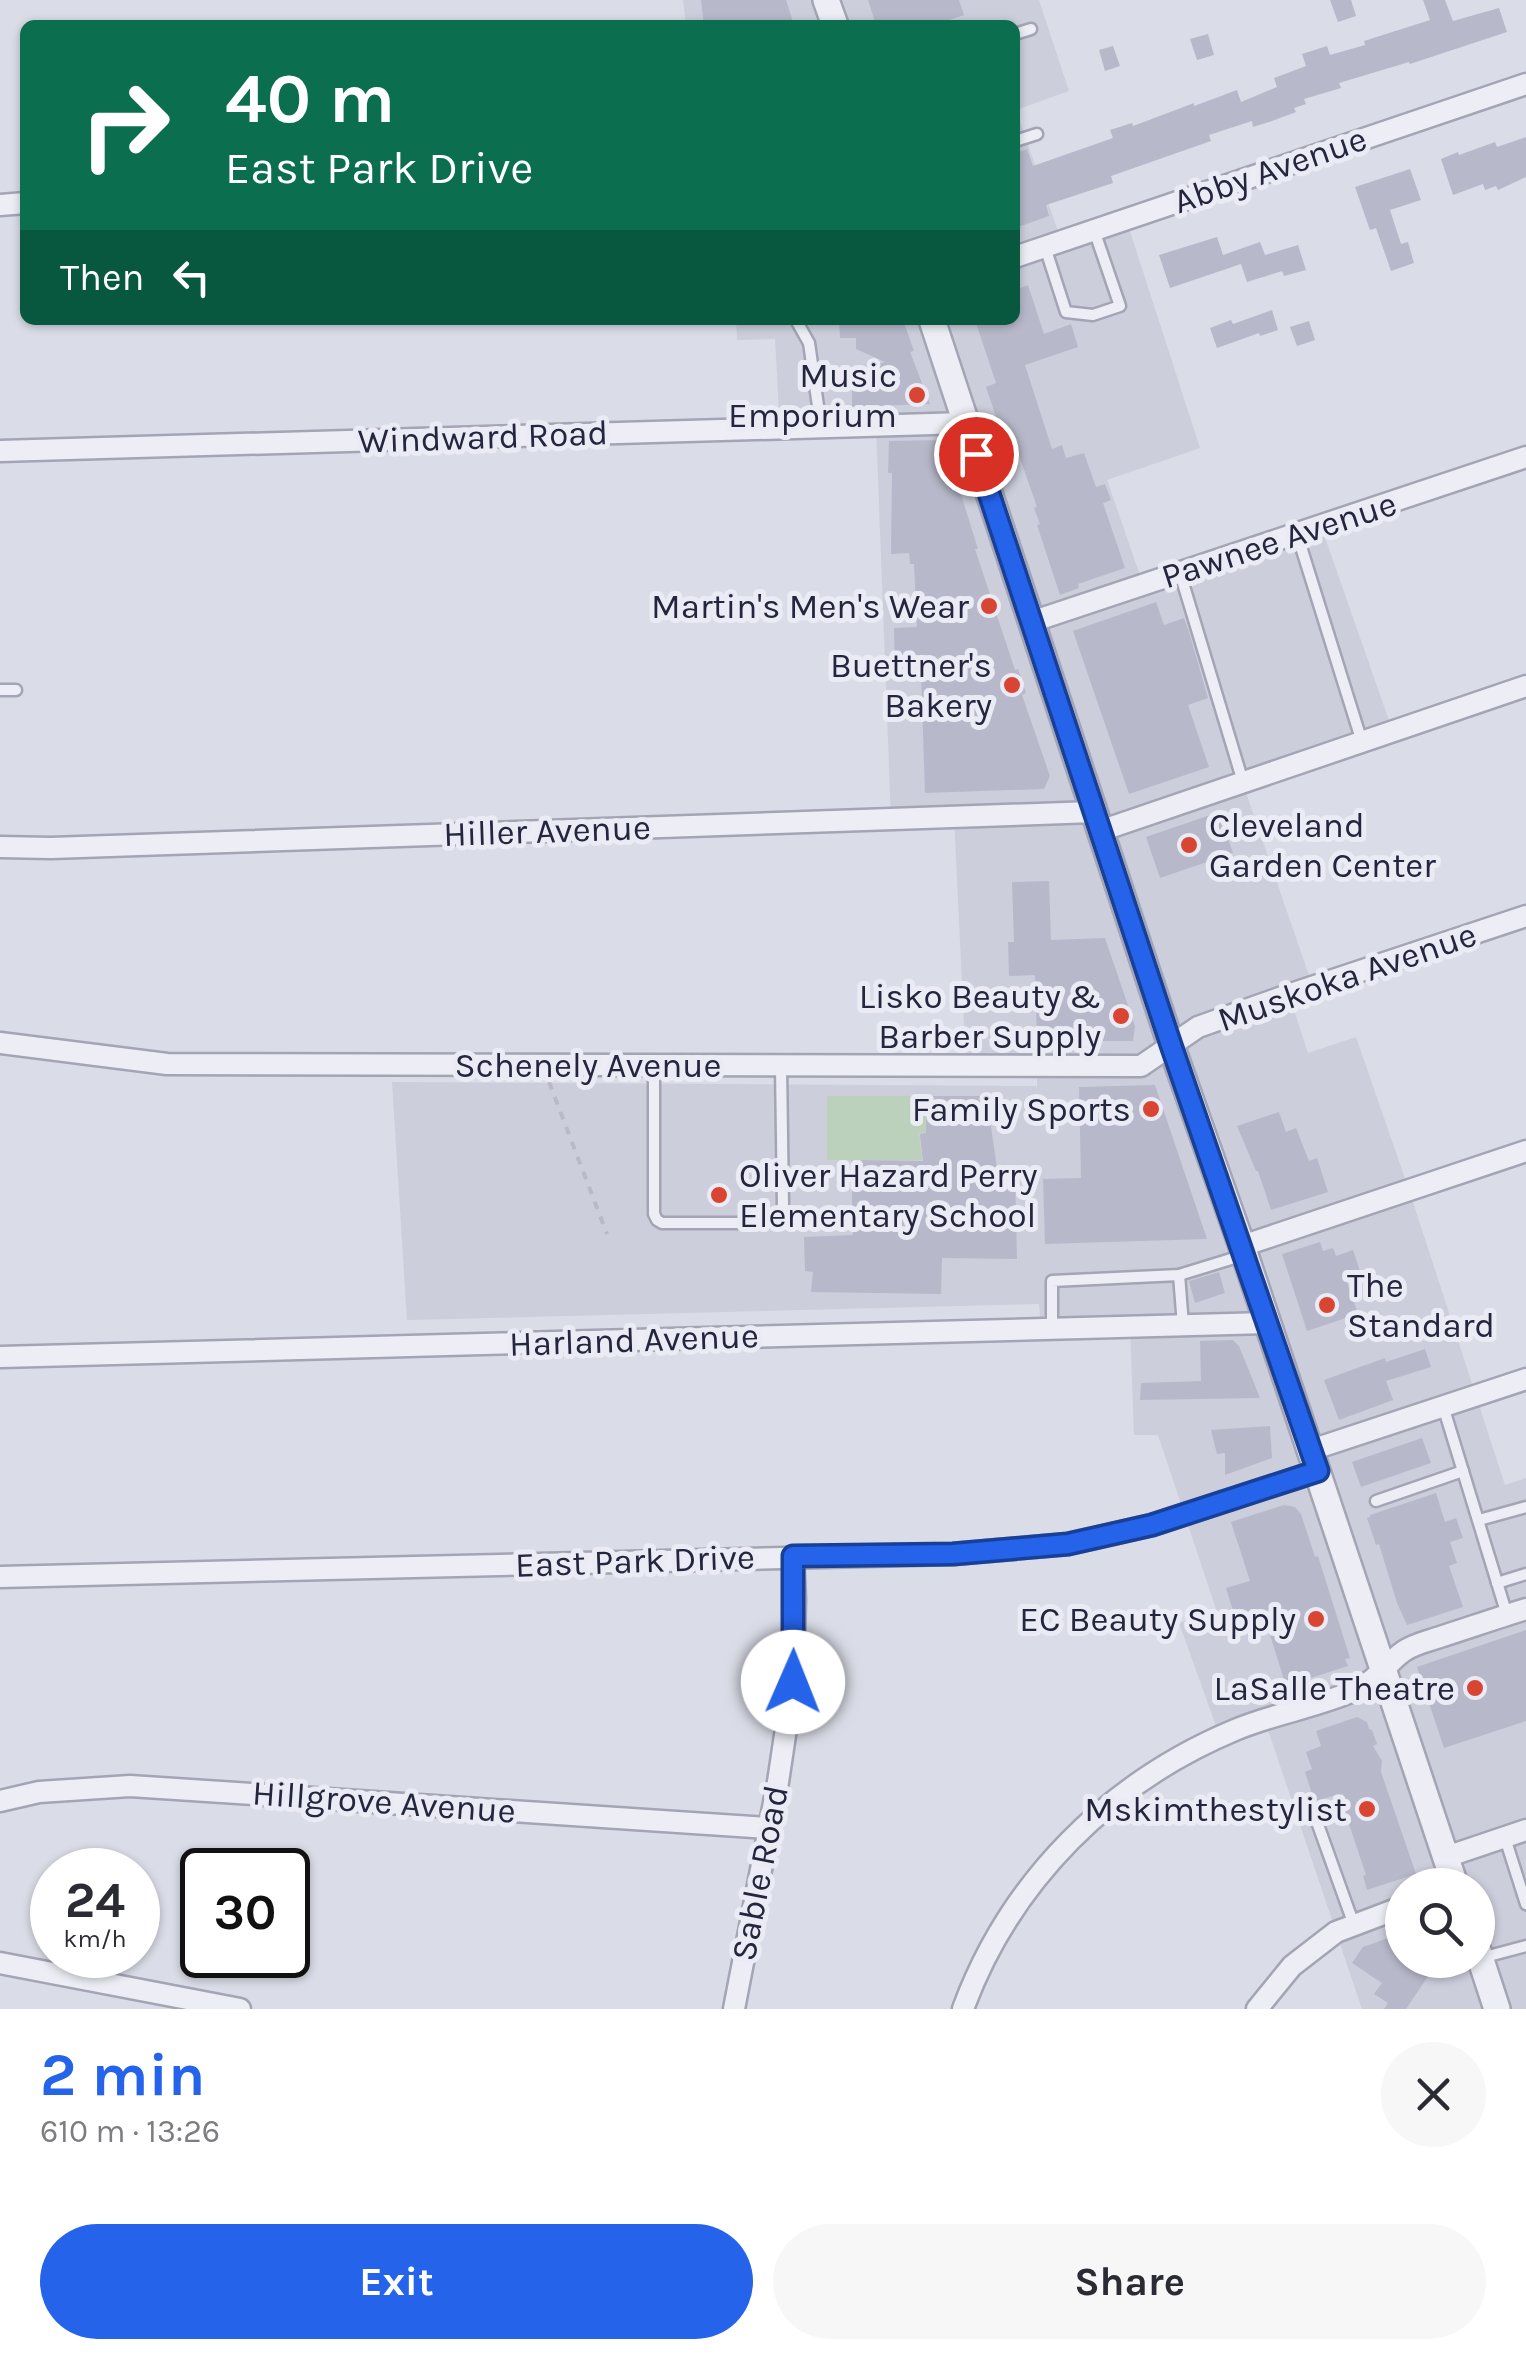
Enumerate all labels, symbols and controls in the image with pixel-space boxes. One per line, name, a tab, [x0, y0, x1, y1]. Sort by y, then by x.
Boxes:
text: 40 m	[225, 58, 395, 140]
icon: right	[60, 60, 190, 190]
street label: Abby Avenue	[1168, 118, 1372, 222]
text: East Park Drive	[225, 142, 533, 194]
icon: left	[164, 250, 219, 305]
text: Then	[60, 255, 144, 300]
place label: Music Emporium	[728, 355, 897, 436]
marker: Music Emporium	[906, 384, 928, 406]
street label: Windward Road	[357, 412, 609, 462]
pin	[934, 412, 1019, 497]
icon: arrive	[949, 427, 1004, 482]
street label: Pawnee Avenue	[1156, 483, 1402, 597]
place label: Martin's Men's Wear	[651, 586, 969, 627]
marker: Martin's Men's Wear	[978, 595, 1000, 617]
place label: Buettner's Bakery	[830, 645, 992, 726]
marker: Buettner's Bakery	[1001, 674, 1023, 696]
place label: Cleveland Garden Center	[1209, 805, 1436, 886]
street label: Hiller Avenue	[443, 807, 651, 855]
marker: Cleveland Garden Center	[1178, 834, 1200, 856]
street label: Muskoka Avenue	[1212, 914, 1482, 1040]
place label: Lisko Beauty & Barber Supply	[859, 976, 1101, 1057]
marker: Lisko Beauty & Barber Supply	[1110, 1005, 1132, 1027]
street label: Schenely Avenue	[455, 1045, 722, 1086]
place label: Family Sports	[912, 1089, 1131, 1130]
marker: Family Sports	[1140, 1098, 1162, 1120]
place label: Oliver Hazard Perry Elementary School	[739, 1155, 1038, 1236]
marker: Oliver Hazard Perry Elementary School	[708, 1184, 730, 1206]
place label: The Standard	[1347, 1265, 1495, 1346]
marker: The Standard	[1316, 1294, 1338, 1316]
street label: Harland Avenue	[508, 1315, 760, 1365]
street label: East Park Drive	[514, 1536, 756, 1586]
place label: EC Beauty Supply	[1019, 1599, 1296, 1640]
marker: EC Beauty Supply	[1305, 1608, 1327, 1630]
position arrow	[741, 1630, 845, 1734]
place label: LaSalle Theatre	[1213, 1668, 1455, 1709]
marker: LaSalle Theatre	[1464, 1677, 1486, 1699]
street label: Hillgrove Avenue	[251, 1772, 517, 1832]
street label: Sable Road	[723, 1782, 797, 1964]
place label: Mskimthestylist	[1084, 1789, 1347, 1830]
marker: Mskimthestylist	[1356, 1798, 1378, 1820]
speed limit sign: 30	[180, 1848, 310, 1978]
map controls	[1385, 1868, 1495, 1978]
button: search	[1385, 1868, 1495, 1978]
text: 24	[65, 1871, 125, 1930]
text: km/h	[63, 1924, 127, 1953]
text: 2 min	[40, 2040, 205, 2110]
button: close	[1381, 2042, 1486, 2147]
text: 610 m · 13:26	[40, 2113, 220, 2150]
button: Exit	[40, 2224, 753, 2339]
button: Share	[773, 2224, 1486, 2339]

